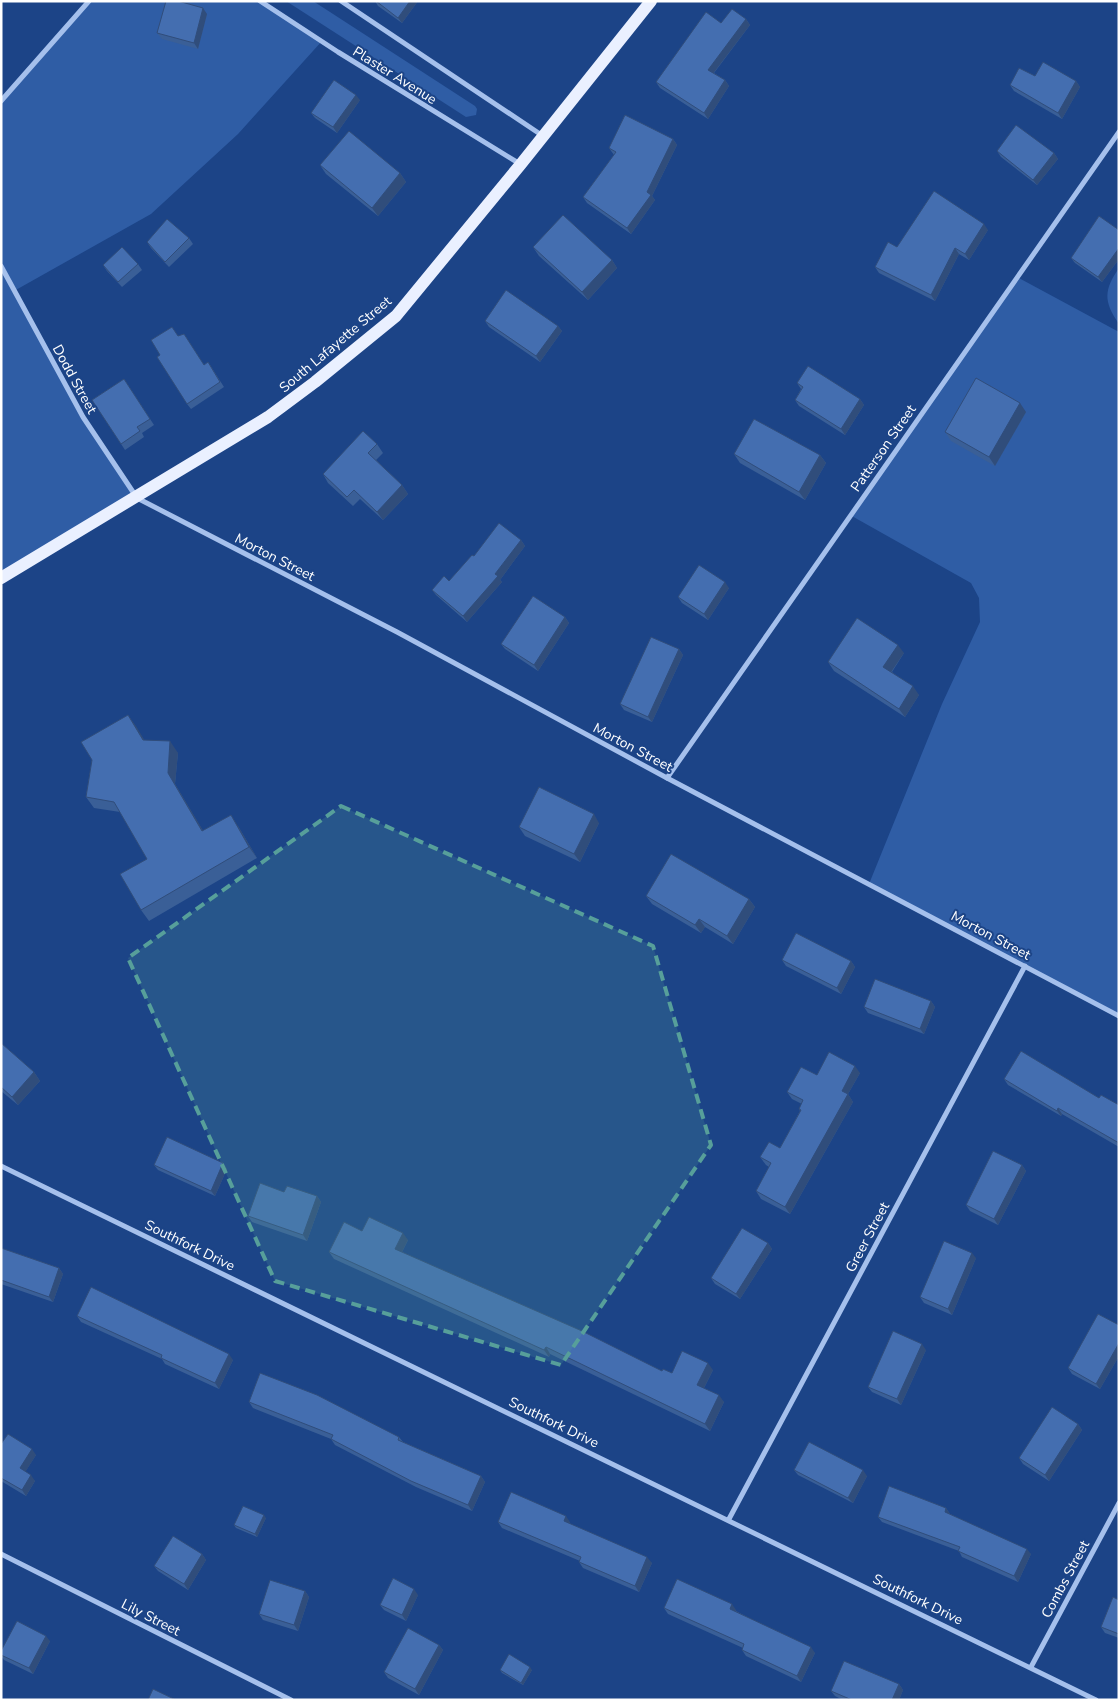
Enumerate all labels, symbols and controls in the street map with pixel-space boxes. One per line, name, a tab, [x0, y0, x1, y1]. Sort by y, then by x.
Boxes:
street label: Plaster Avenue	[349, 42, 440, 109]
street label: South Lafayette Street	[275, 292, 395, 397]
street label: Dodd Street	[48, 341, 101, 417]
street label: Patterson Street	[846, 401, 921, 496]
street label: Morton Street	[231, 529, 318, 586]
street label: Morton Street	[590, 719, 676, 776]
street label: Morton Street	[948, 907, 1034, 964]
street label: Greer Street	[841, 1199, 894, 1276]
street label: Southfork Drive	[141, 1215, 238, 1276]
street label: Southfork Drive	[505, 1392, 602, 1453]
street label: Combs Street	[1037, 1537, 1094, 1621]
street label: Southfork Drive	[869, 1569, 966, 1630]
street label: Lily Street	[118, 1594, 184, 1640]

